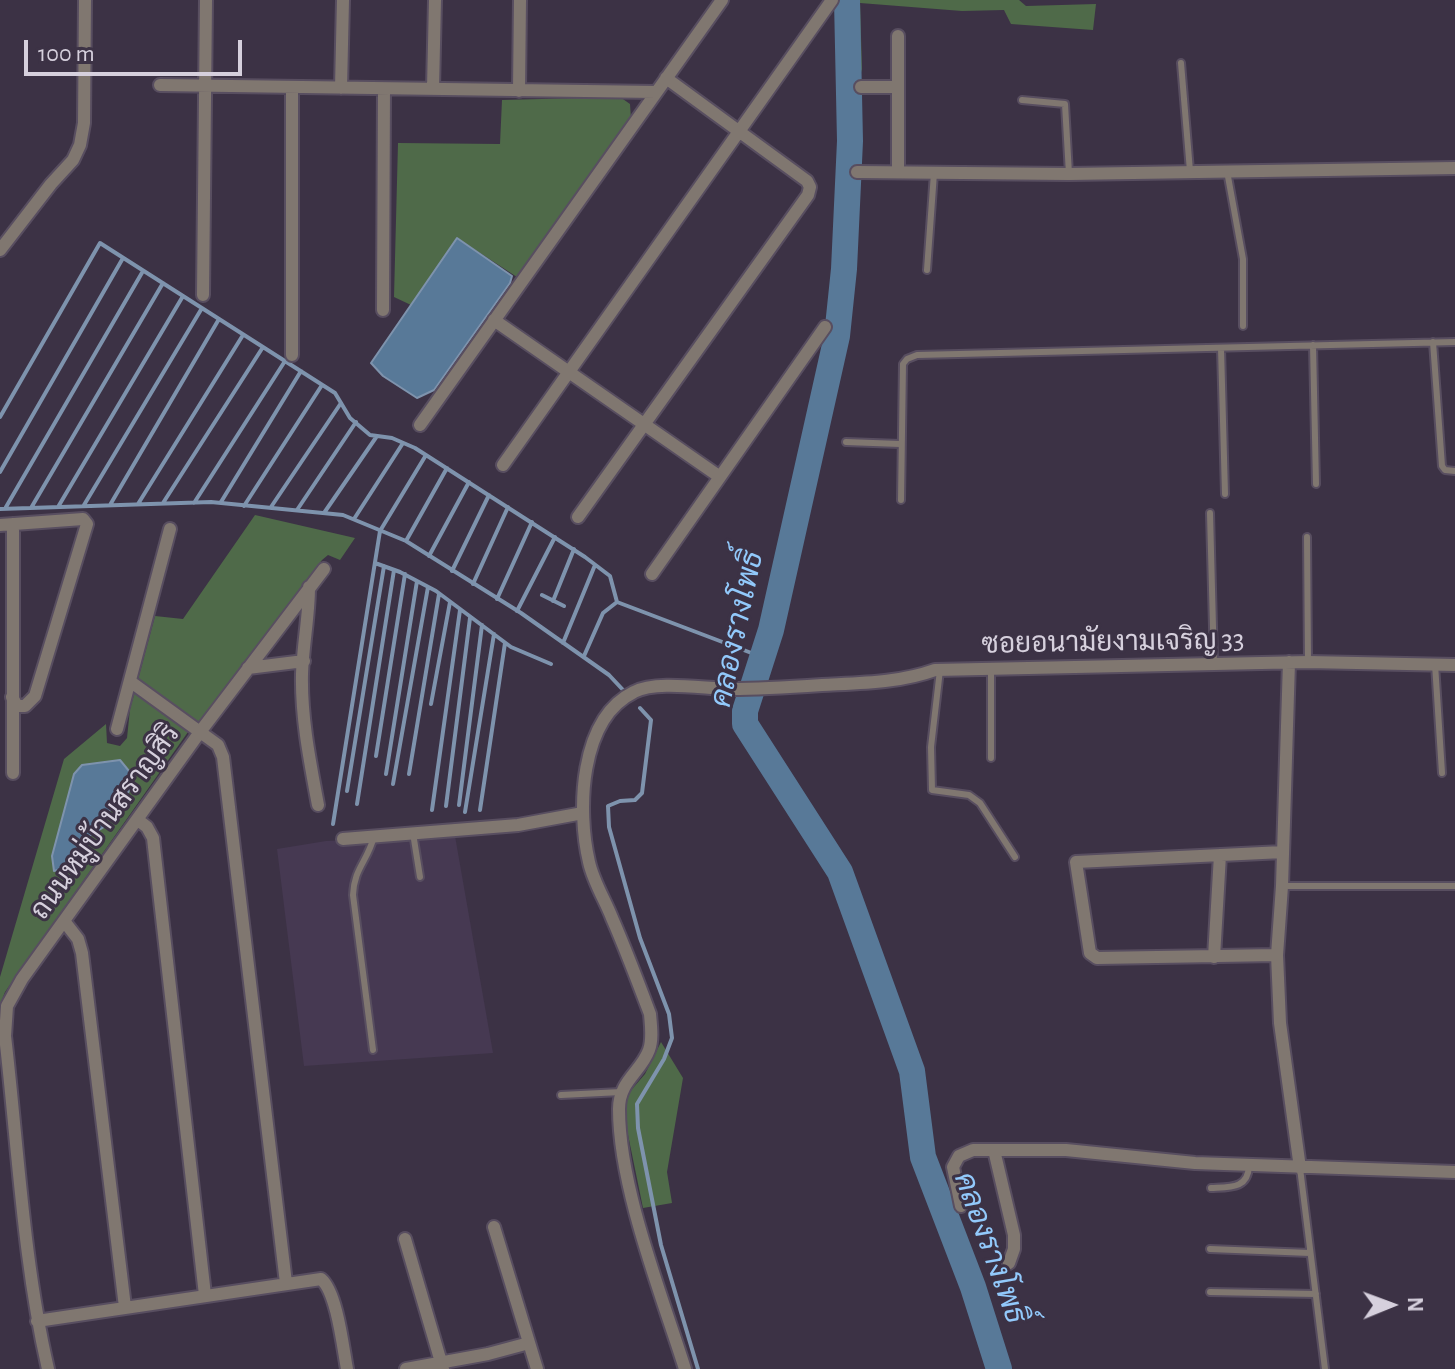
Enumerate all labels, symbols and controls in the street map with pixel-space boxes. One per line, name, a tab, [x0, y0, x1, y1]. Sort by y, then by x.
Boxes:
scale bar	[28, 24, 246, 74]
text: 100 m	[38, 42, 95, 66]
water label: คลองรางโพธิ์	[703, 548, 771, 710]
street label: ซอยอนามัยงามเจริญ 33	[981, 623, 1245, 661]
street label: ถนนหมู่บ้านสราญสิริ	[23, 718, 187, 926]
water label: คลองรางโพธิ์	[946, 1167, 1034, 1329]
north arrow	[1351, 1265, 1431, 1345]
text: N	[1404, 1297, 1426, 1312]

